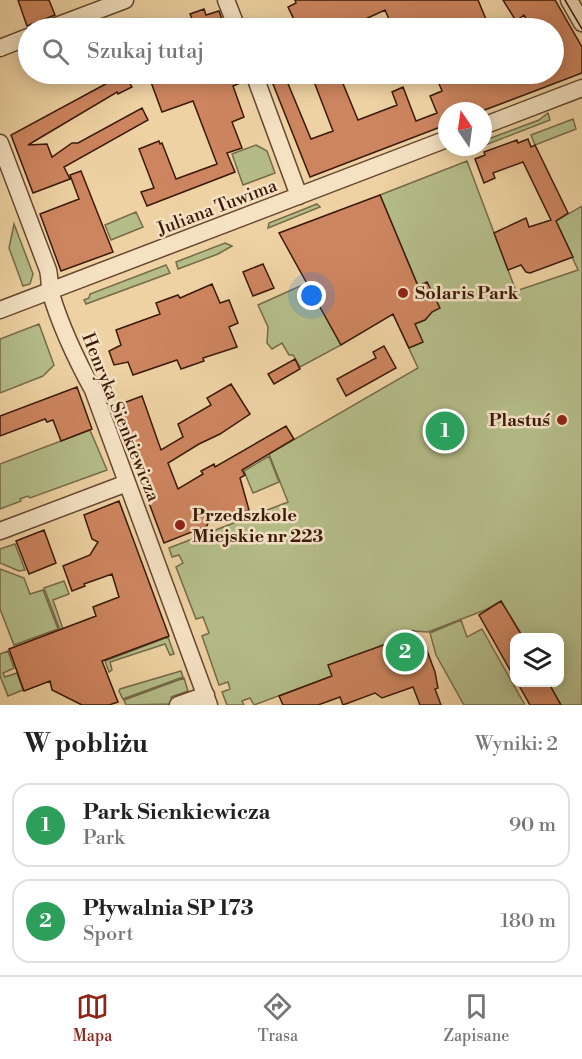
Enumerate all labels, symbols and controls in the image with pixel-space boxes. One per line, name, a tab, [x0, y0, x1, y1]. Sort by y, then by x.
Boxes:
search box	[18, 18, 564, 84]
icon: search	[39, 35, 72, 68]
text: Szukaj tutaj	[87, 38, 204, 65]
north arrow	[438, 102, 492, 156]
street label: Juliana Tuwima	[153, 174, 281, 241]
your location	[297, 281, 326, 310]
place label: Solaris Park	[415, 282, 520, 305]
marker: Solaris Park	[396, 286, 410, 300]
street label: Henryka Sienkiewicza	[76, 330, 165, 506]
pin: 1	[426, 408, 464, 454]
place label: Plastuś	[489, 409, 550, 432]
marker: Plastuś	[555, 413, 569, 427]
place label: Przedszkole Miejskie nr 223	[192, 504, 323, 548]
marker: Przedszkole Miejskie nr 223	[173, 518, 187, 532]
pin: 2	[386, 630, 424, 674]
map controls	[510, 633, 564, 687]
button: layers	[510, 633, 564, 687]
text: W pobliżu	[24, 728, 148, 760]
text: Wyniki: 2	[475, 732, 558, 757]
text: Park Sienkiewicza	[83, 799, 270, 826]
text: 1	[41, 813, 50, 838]
text: 90 m	[509, 813, 556, 838]
text: Park	[83, 826, 125, 851]
text: Pływalnia SP 173	[83, 895, 254, 922]
text: 2	[39, 909, 52, 934]
text: 180 m	[501, 909, 556, 934]
text: Sport	[83, 922, 134, 947]
tab: Mapa	[73, 990, 112, 1046]
tab: Trasa	[258, 990, 298, 1046]
tab: Zapisane	[444, 990, 509, 1046]

